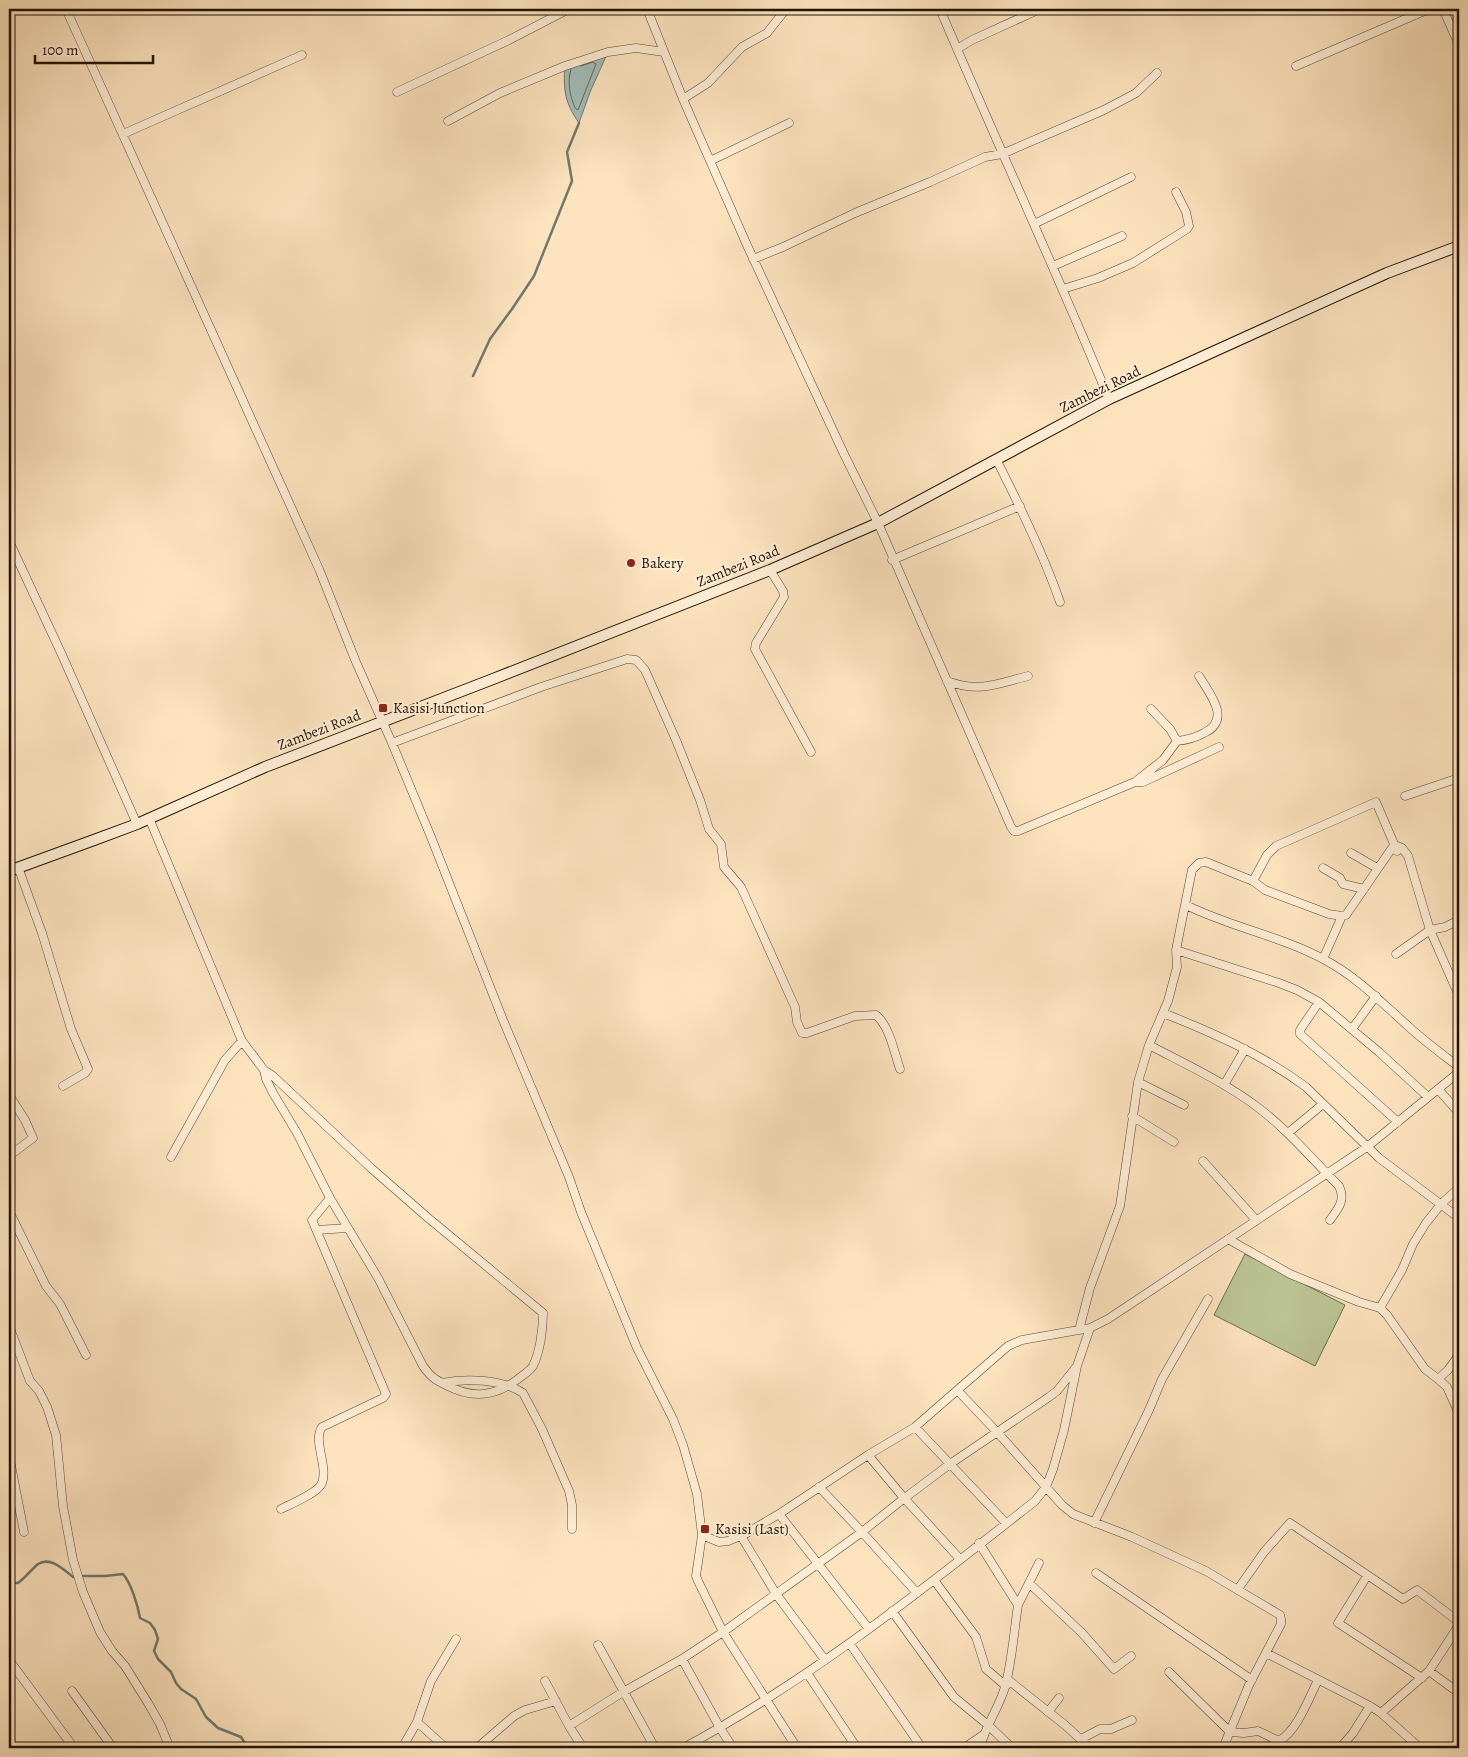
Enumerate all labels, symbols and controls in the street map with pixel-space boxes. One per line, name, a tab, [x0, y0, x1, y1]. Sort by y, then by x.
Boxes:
scale bar	[35, 32, 152, 64]
text: 100 m	[42, 40, 79, 60]
street label: Zambezi Road	[1056, 360, 1145, 417]
street label: Zambezi Road	[694, 540, 783, 592]
place label: Bakery	[641, 553, 684, 573]
marker: Bakery	[625, 557, 637, 569]
place label: Kasisi Junction	[393, 698, 485, 718]
marker: Kasisi Junction	[377, 702, 389, 714]
street label: Zambezi Road	[274, 705, 364, 755]
place label: Kasisi (Last)	[715, 1519, 789, 1539]
marker: Kasisi (Last)	[699, 1523, 711, 1535]

